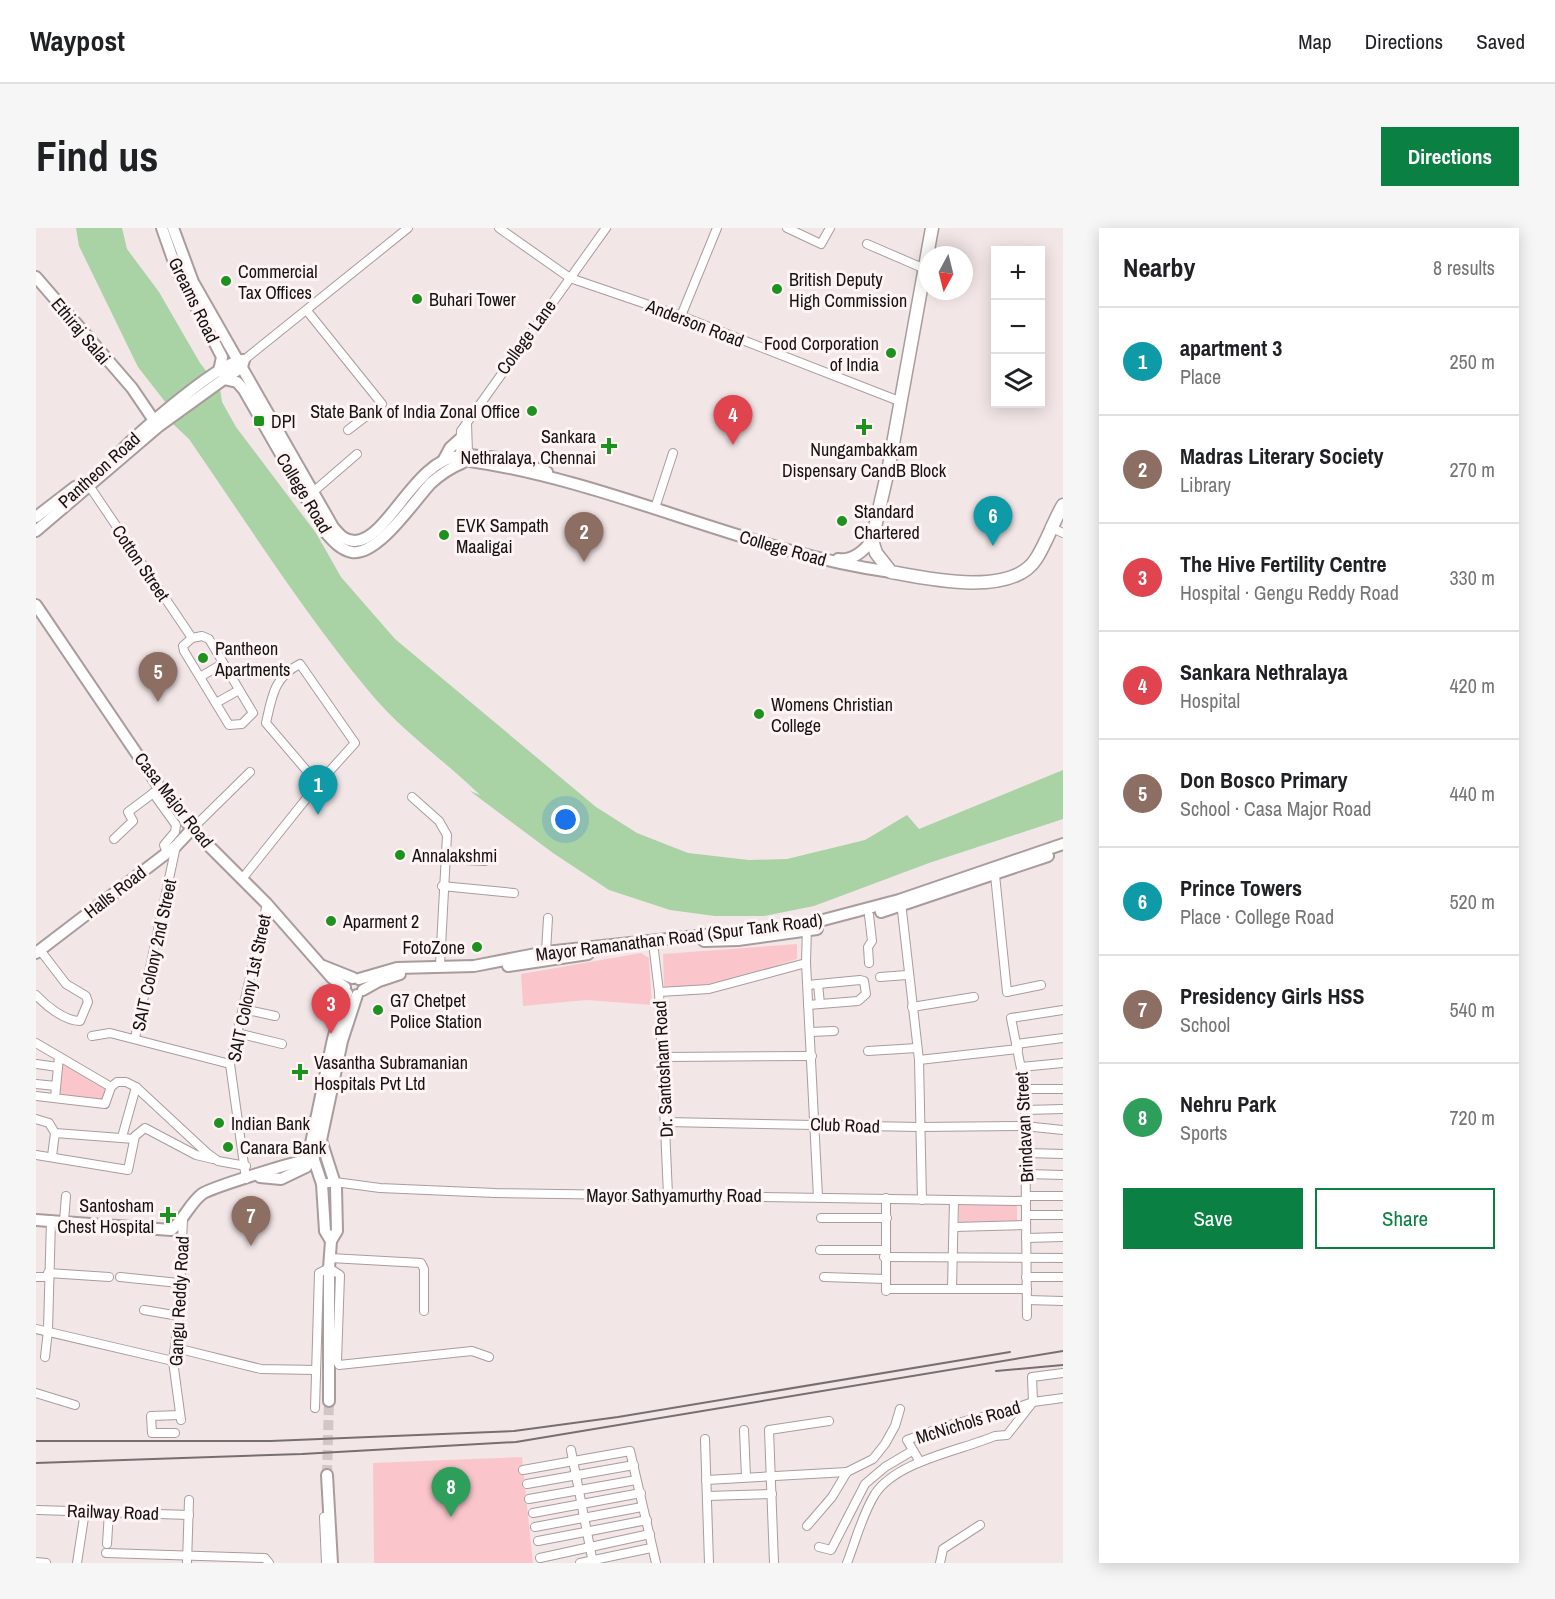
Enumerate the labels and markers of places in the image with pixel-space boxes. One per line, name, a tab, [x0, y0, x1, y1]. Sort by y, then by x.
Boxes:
place label: Commercial Tax Offices	[238, 259, 318, 305]
place label: British Deputy High Commission	[789, 267, 907, 313]
marker: Commercial Tax Offices	[219, 274, 233, 288]
marker: British Deputy High Commission	[770, 282, 784, 296]
place label: Buhari Tower	[429, 287, 516, 312]
marker: Buhari Tower	[410, 292, 424, 306]
place label: Food Corporation of India	[764, 331, 879, 377]
marker: Food Corporation of India	[884, 346, 898, 360]
pin: 4	[714, 396, 752, 445]
place label: State Bank of India Zonal Office	[310, 399, 520, 424]
marker: State Bank of India Zonal Office	[525, 404, 539, 418]
place label: DPI	[271, 409, 296, 434]
marker: DPI	[252, 414, 266, 428]
marker: Nungambakkam Dispensary CandB Block	[855, 418, 873, 436]
place label: Sankara Nethralaya, Chennai	[461, 424, 596, 470]
marker: Sankara Nethralaya, Chennai	[600, 437, 618, 455]
place label: Nungambakkam Dispensary CandB Block	[782, 437, 947, 483]
pin: 6	[974, 496, 1012, 546]
place label: Standard Chartered	[854, 499, 920, 545]
pin: 2	[564, 512, 604, 562]
place label: EVK Sampath Maaligai	[456, 513, 549, 559]
marker: Standard Chartered	[835, 514, 849, 528]
marker: EVK Sampath Maaligai	[437, 528, 451, 542]
place label: Pantheon Apartments	[214, 636, 290, 682]
marker: Pantheon Apartments	[196, 651, 210, 665]
pin: 5	[138, 652, 178, 702]
place label: Womens Christian College	[771, 692, 893, 738]
marker: Womens Christian College	[752, 707, 766, 721]
pin: 1	[298, 766, 338, 815]
place label: Annalakshmi	[411, 843, 497, 868]
marker: Annalakshmi	[393, 848, 407, 862]
place label: Aparment 2	[342, 909, 419, 934]
marker: Aparment 2	[324, 914, 338, 928]
place label: FotoZone	[403, 935, 465, 960]
marker: FotoZone	[470, 940, 484, 954]
pin: 3	[312, 984, 350, 1034]
place label: G7 Chetpet Police Station	[390, 988, 482, 1034]
marker: G7 Chetpet Police Station	[371, 1003, 385, 1017]
place label: Vasantha Subramanian Hospitals Pvt Ltd	[314, 1050, 468, 1096]
marker: Vasantha Subramanian Hospitals Pvt Ltd	[291, 1063, 309, 1081]
place label: Indian Bank	[231, 1111, 310, 1136]
marker: Indian Bank	[212, 1116, 226, 1130]
place label: Canara Bank	[240, 1135, 327, 1160]
marker: Canara Bank	[221, 1140, 235, 1154]
place label: Santosham Chest Hospital	[57, 1193, 154, 1239]
pin: 7	[232, 1196, 270, 1246]
marker: Santosham Chest Hospital	[159, 1206, 177, 1224]
pin: 8	[432, 1468, 470, 1517]

